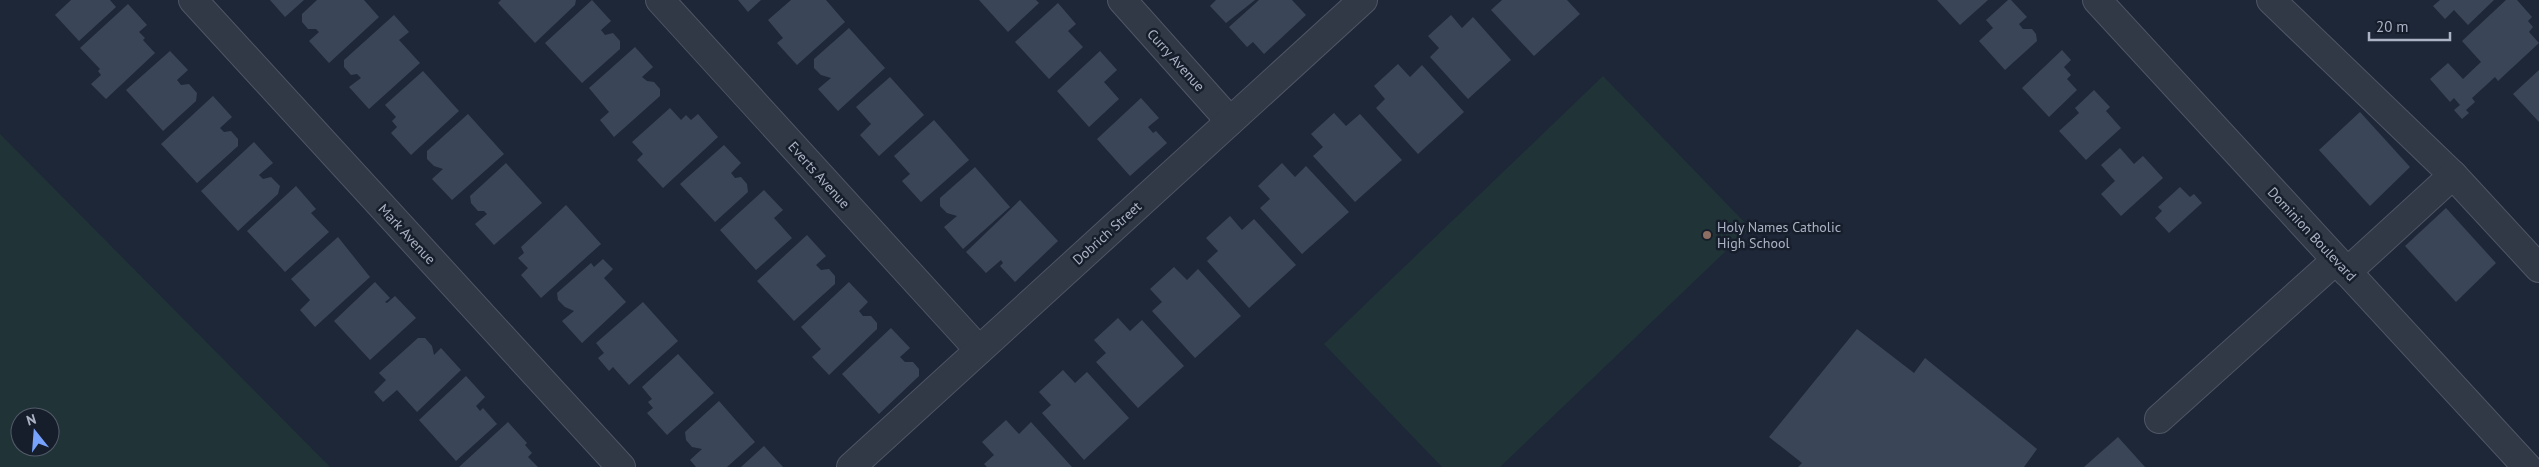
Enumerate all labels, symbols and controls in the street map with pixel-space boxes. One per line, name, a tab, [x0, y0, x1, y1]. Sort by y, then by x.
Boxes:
scale bar	[2369, 10, 2450, 42]
text: 20 m	[2376, 17, 2409, 36]
street label: Curry Avenue	[1143, 25, 1209, 95]
street label: Everts Avenue	[784, 138, 854, 212]
street label: Dominion Boulevard	[2264, 183, 2360, 285]
street label: Dobrich Street	[1069, 197, 1145, 269]
street label: Mark Avenue	[374, 200, 440, 268]
place label: Holy Names Catholic High School	[1717, 218, 1841, 252]
marker: Holy Names Catholic High School	[1701, 229, 1713, 241]
north arrow	[10, 407, 60, 457]
text: N	[24, 410, 38, 430]

